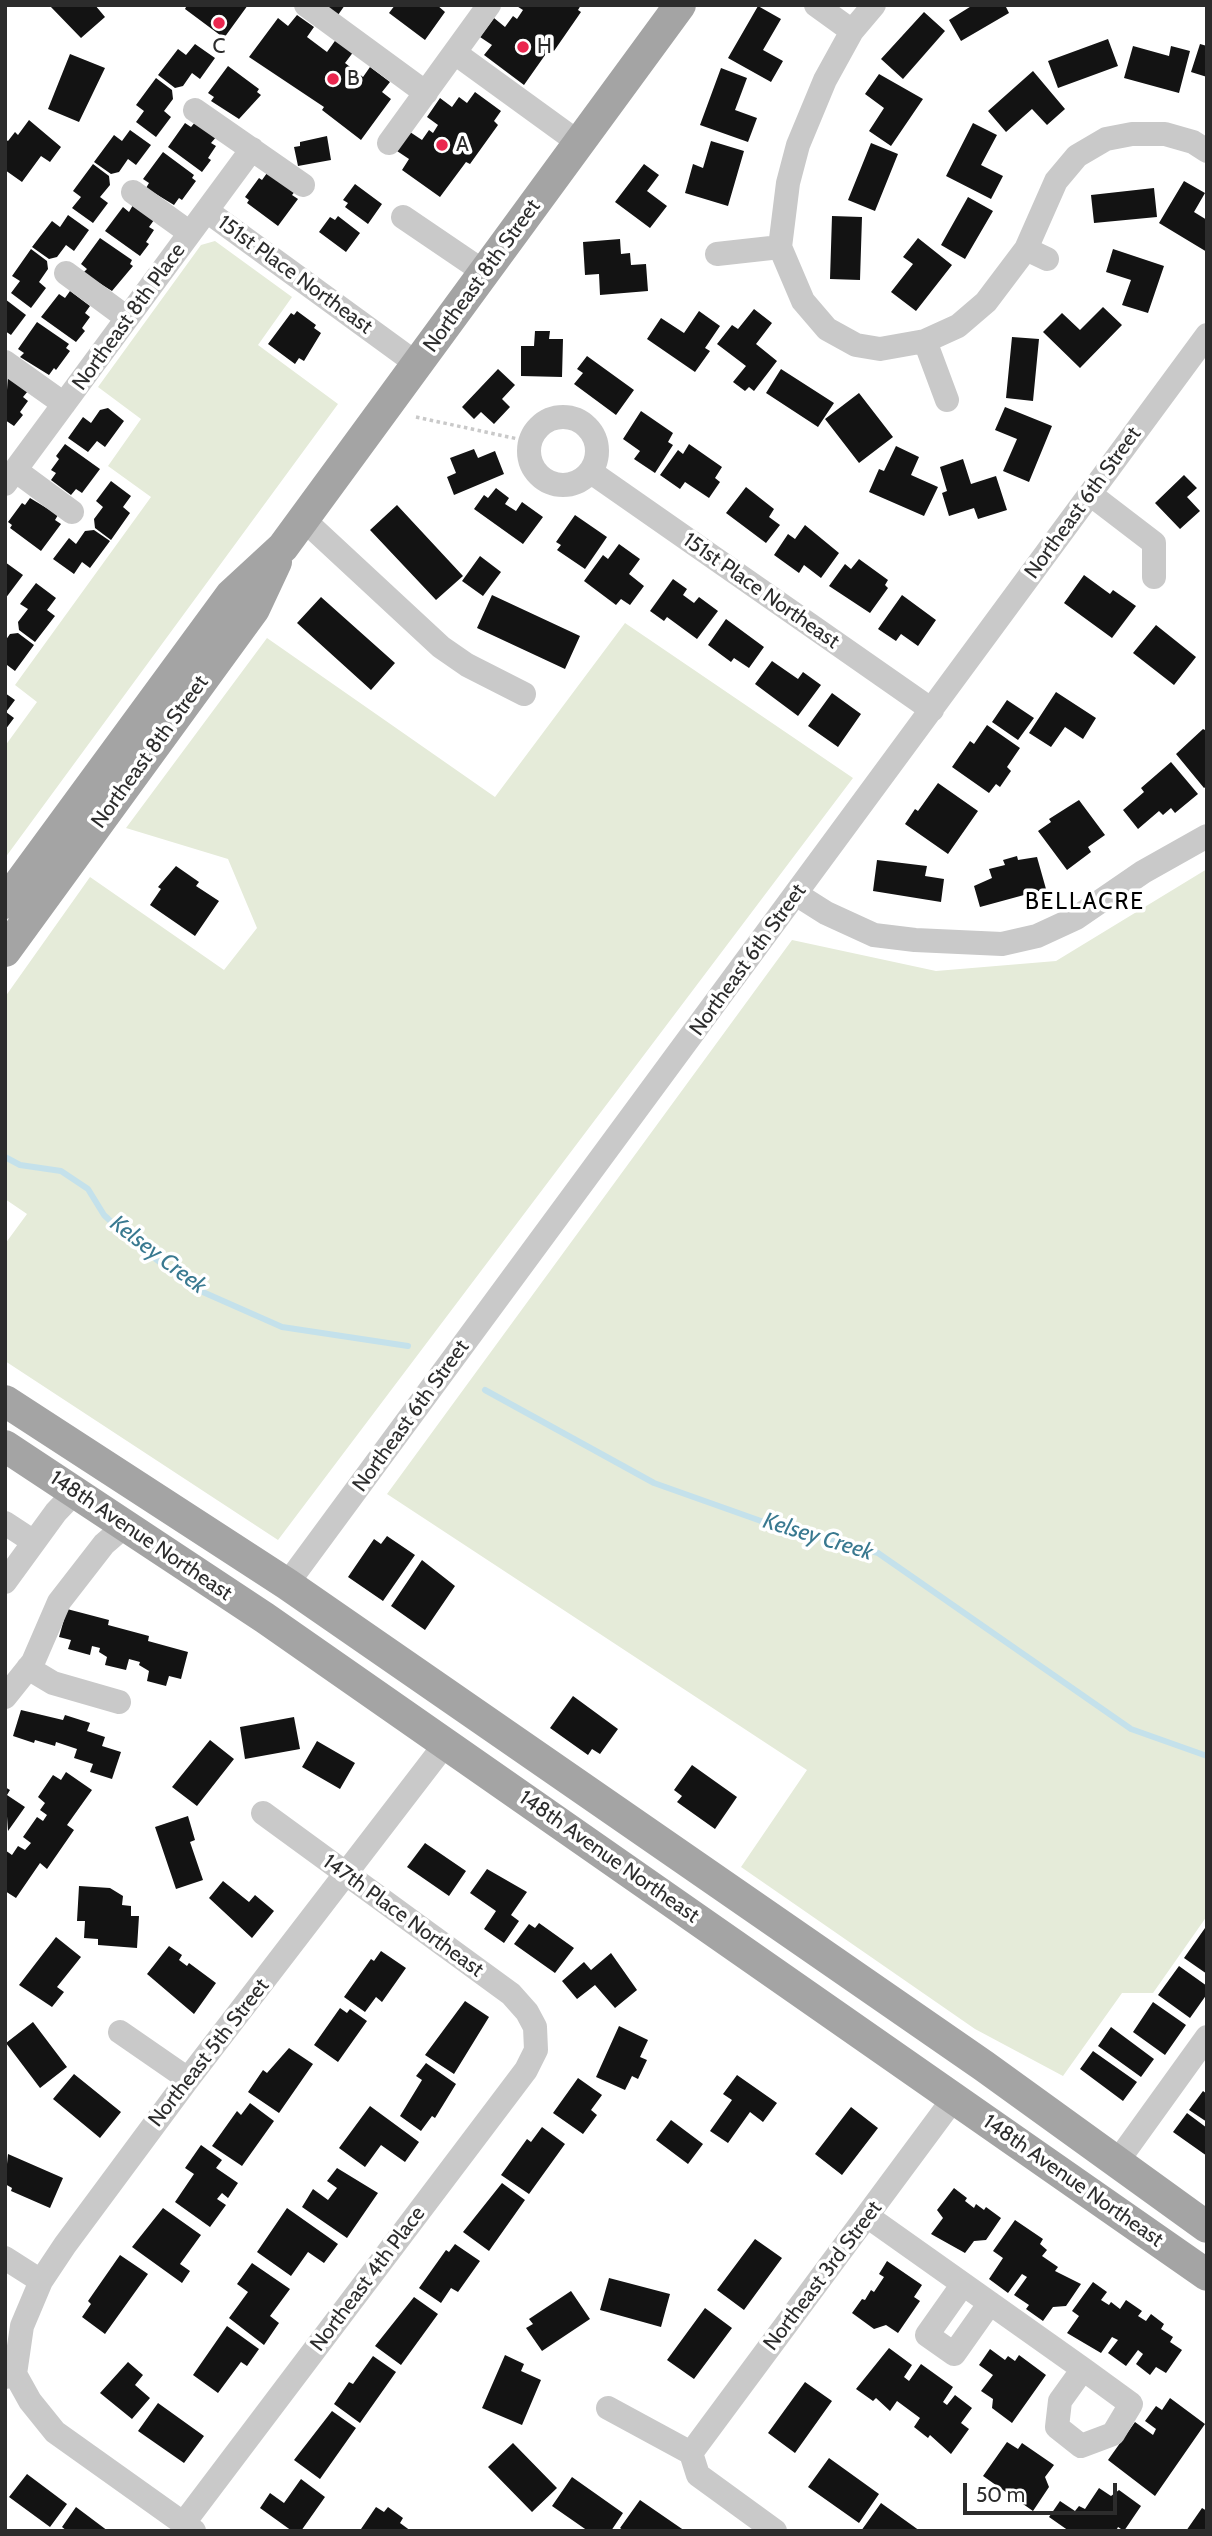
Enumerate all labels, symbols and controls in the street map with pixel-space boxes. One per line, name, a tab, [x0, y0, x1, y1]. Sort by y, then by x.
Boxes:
marker: C	[211, 15, 227, 31]
place label: C	[213, 34, 225, 60]
place label: H	[537, 34, 552, 60]
marker: H	[515, 39, 531, 55]
place label: B	[347, 66, 360, 92]
marker: B	[325, 71, 341, 87]
place label: A	[456, 132, 469, 158]
marker: A	[434, 137, 450, 153]
street label: Northeast 8th Street	[418, 195, 546, 357]
street label: 151st Place Northeast	[213, 210, 377, 340]
street label: Northeast 8th Place	[67, 239, 191, 395]
street label: Northeast 6th Street	[1019, 422, 1147, 584]
street label: 151st Place Northeast	[678, 528, 844, 654]
street label: Northeast 8th Street	[86, 671, 214, 833]
street label: Northeast 6th Street	[684, 879, 812, 1041]
district label: BELLACRE	[1026, 888, 1144, 916]
water label: Kelsey Creek	[104, 1210, 212, 1300]
street label: Northeast 6th Street	[347, 1335, 475, 1497]
street label: 148th Avenue Northeast	[45, 1466, 237, 1606]
water label: Kelsey Creek	[760, 1507, 876, 1567]
street label: 148th Avenue Northeast	[514, 1785, 704, 1929]
street label: 147th Place Northeast	[318, 1849, 488, 1983]
street label: Northeast 5th Street	[143, 1974, 275, 2132]
street label: 148th Avenue Northeast	[978, 2109, 1168, 2253]
street label: Northeast 3rd Street	[759, 2196, 887, 2356]
street label: Northeast 4th Place	[305, 2202, 431, 2356]
scale bar	[967, 2470, 1121, 2514]
text: 50 m	[976, 2482, 1025, 2507]

